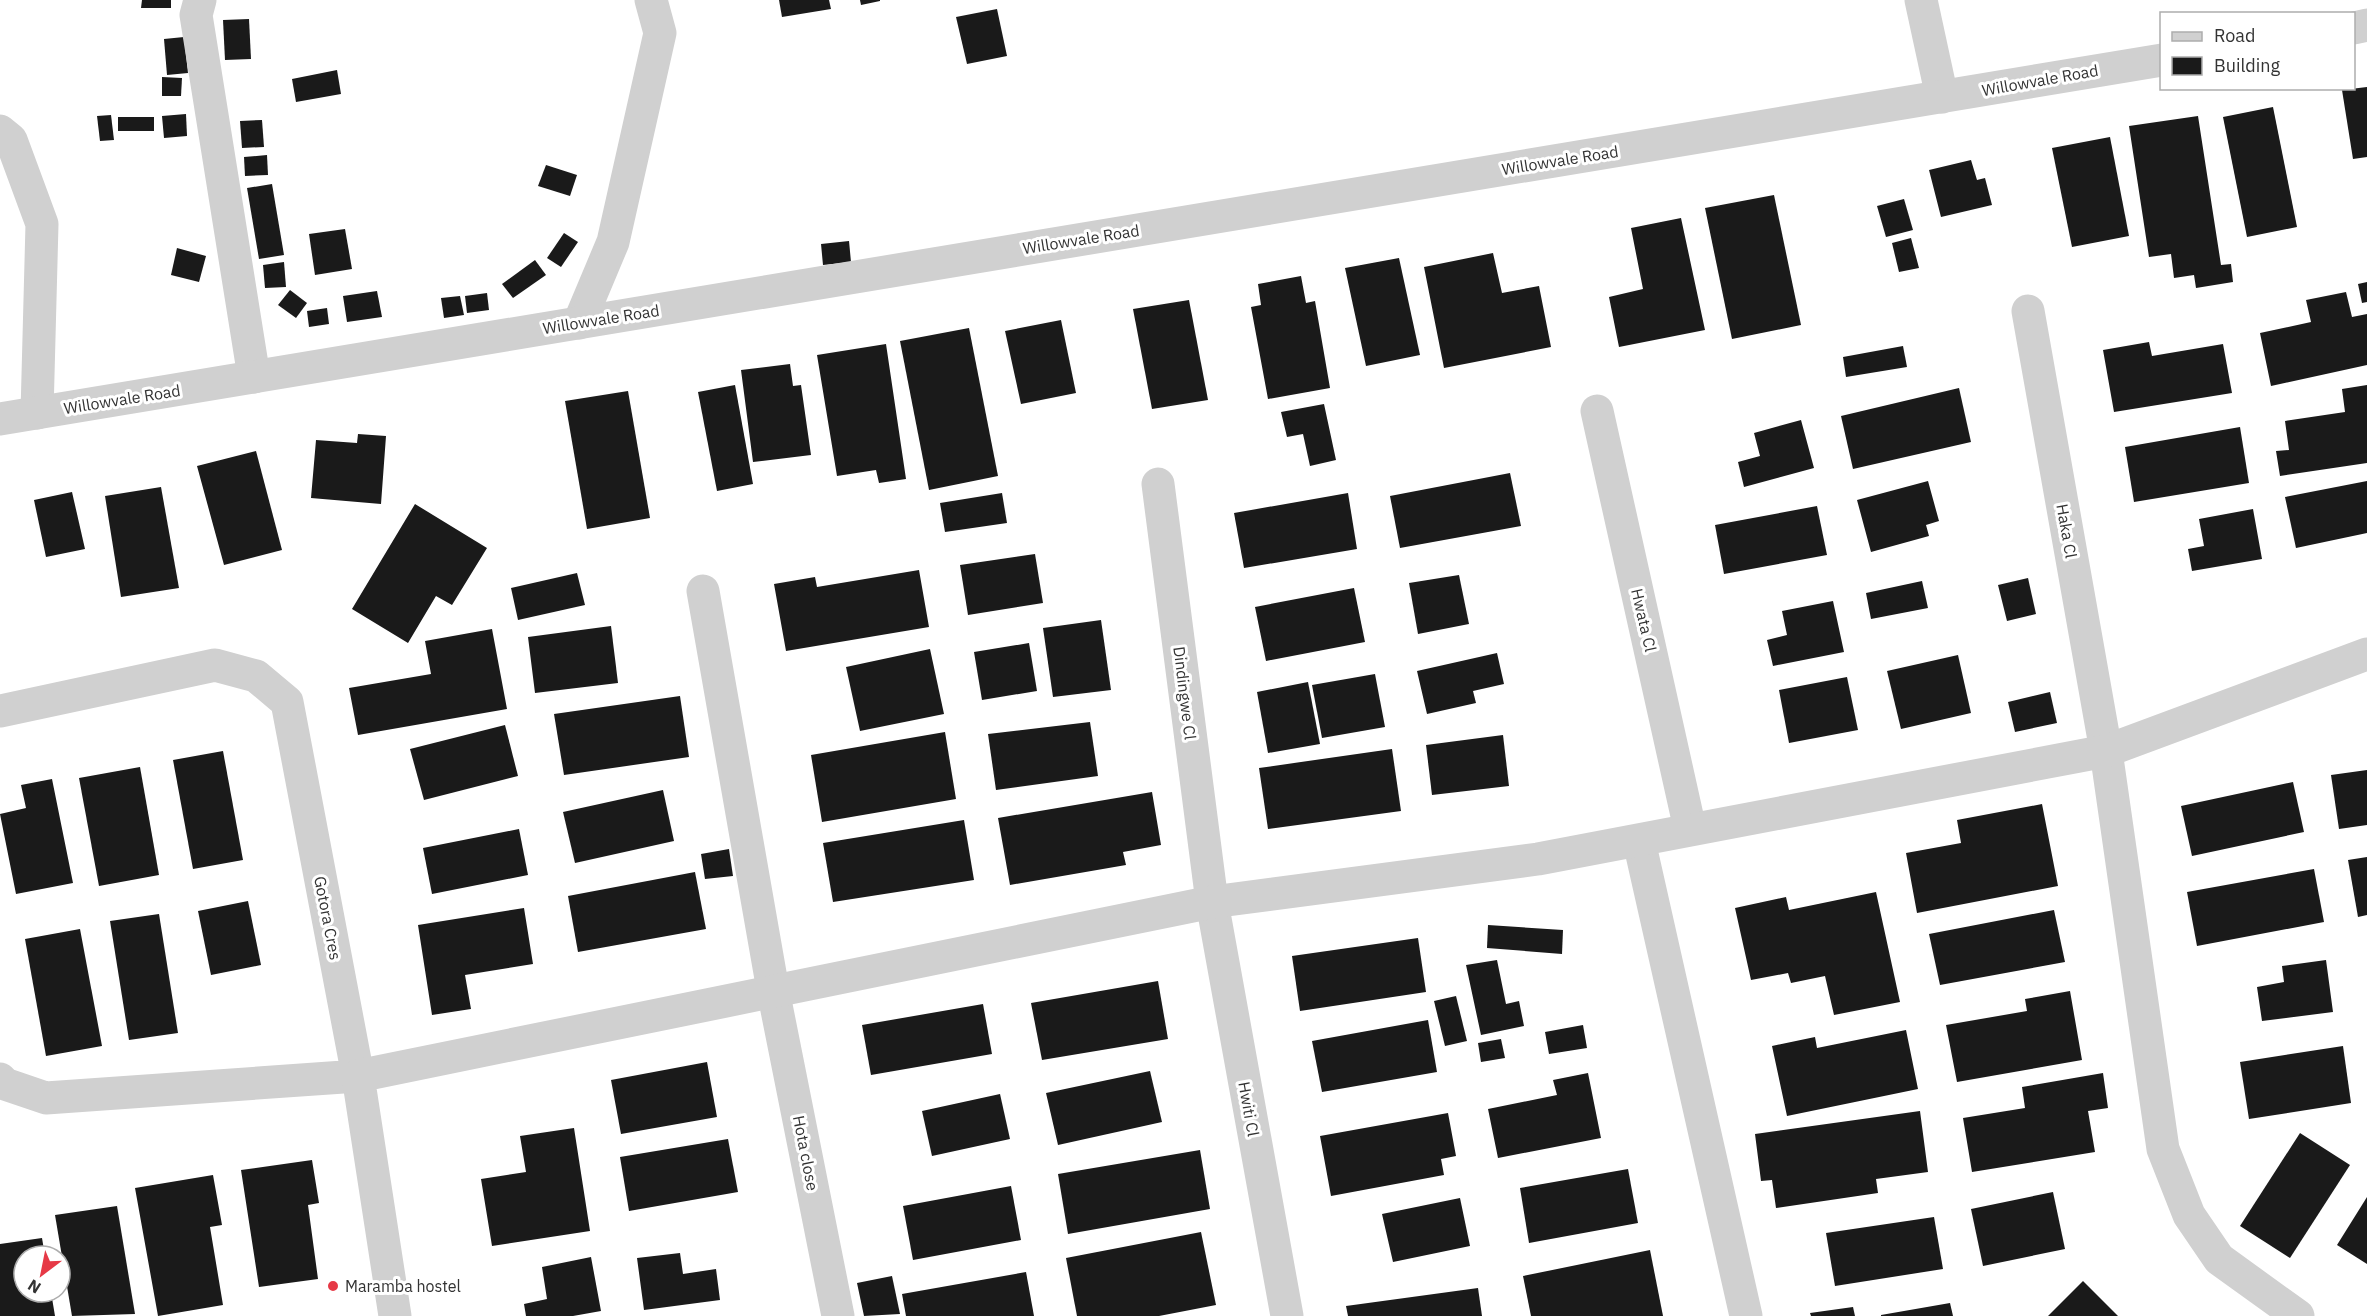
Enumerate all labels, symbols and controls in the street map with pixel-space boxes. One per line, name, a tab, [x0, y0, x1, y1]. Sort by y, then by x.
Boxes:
legend	[2160, 12, 2355, 90]
text: Road	[2214, 24, 2255, 47]
text: Building	[2214, 54, 2281, 77]
street label: Willowvale Road	[1980, 60, 2100, 100]
street label: Willowvale Road	[1500, 141, 1620, 179]
street label: Willowvale Road	[1021, 220, 1141, 258]
street label: Willowvale Road	[541, 300, 661, 338]
street label: Willowvale Road	[62, 380, 182, 418]
street label: Haka Cl	[2052, 502, 2082, 560]
street label: Hwata Cl	[1627, 586, 1661, 654]
street label: Dindingwe Cl	[1169, 645, 1201, 741]
street label: Gotora Cres	[310, 874, 346, 962]
street label: Hwiti Cl	[1234, 1080, 1264, 1138]
street label: Hota close	[789, 1114, 823, 1192]
north arrow	[12, 1244, 72, 1304]
text: N	[24, 1275, 44, 1298]
place label: Maramba hostel	[345, 1276, 461, 1296]
marker: Maramba hostel	[326, 1279, 340, 1293]

